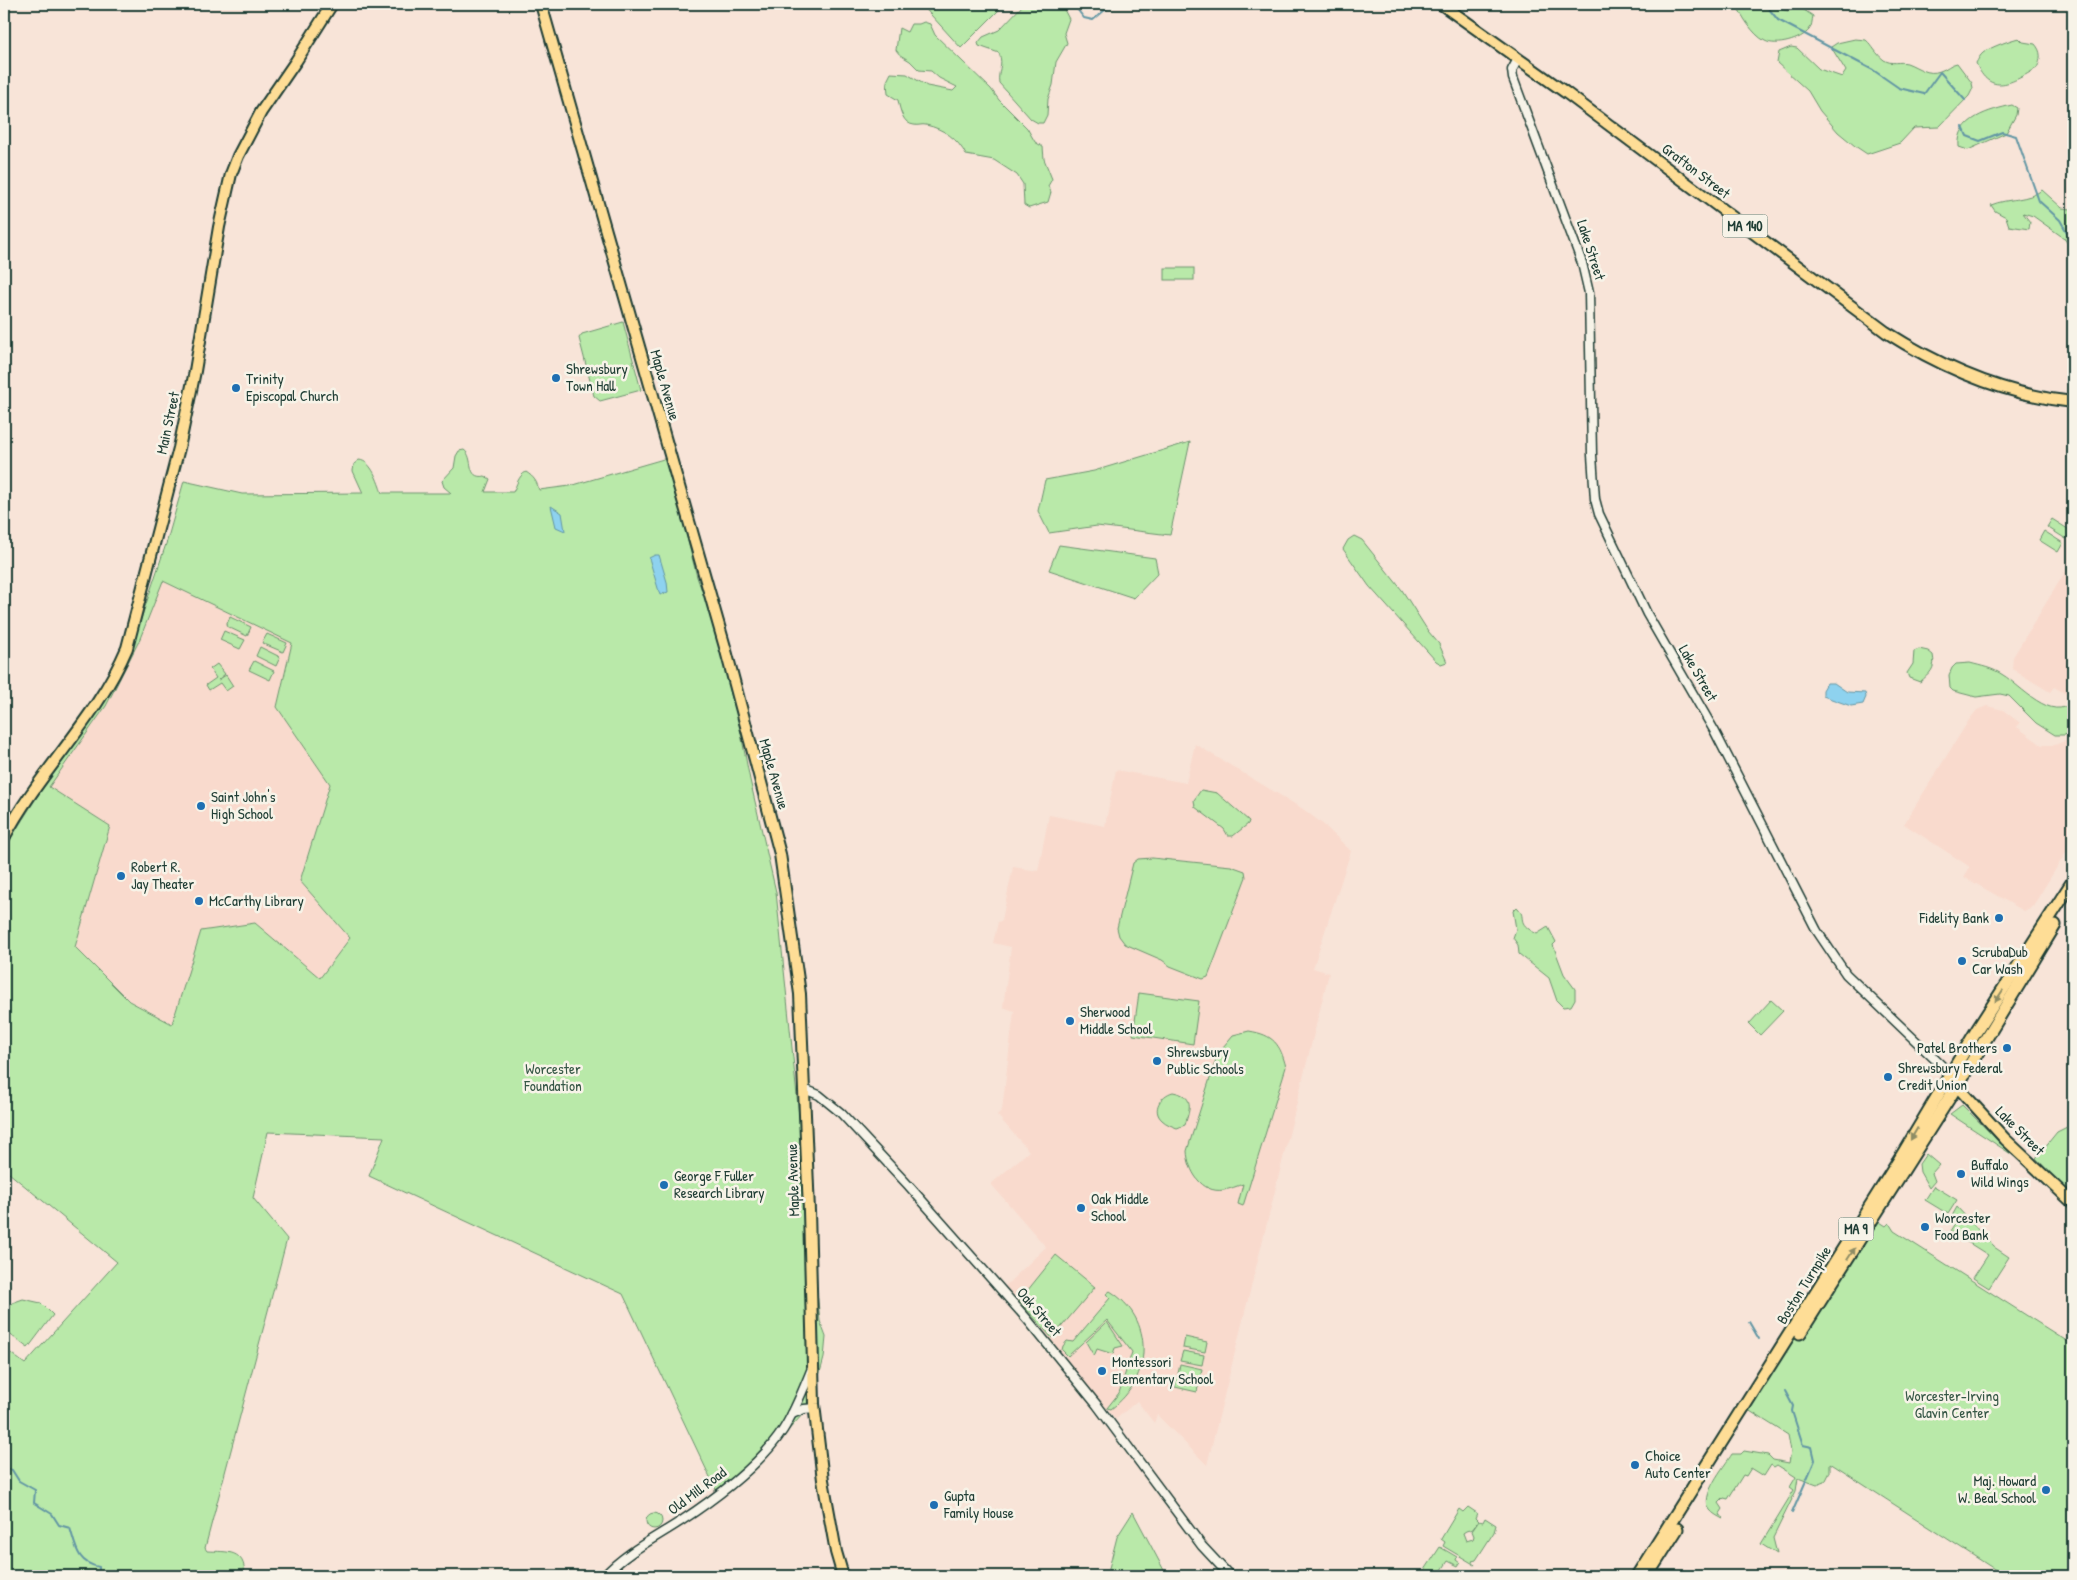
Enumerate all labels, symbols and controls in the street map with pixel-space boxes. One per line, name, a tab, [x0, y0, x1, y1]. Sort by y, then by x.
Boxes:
street label: Grafton Street	[1658, 138, 1735, 204]
road number: MA 140	[1722, 215, 1768, 238]
street label: Lake Street	[1572, 217, 1611, 283]
street label: Maple Avenue	[645, 347, 686, 423]
place label: Shrewsbury Town Hall	[566, 358, 628, 396]
place label: Trinity Episcopal Church	[246, 368, 338, 406]
marker: Shrewsbury Town Hall	[550, 372, 562, 384]
marker: Trinity Episcopal Church	[230, 382, 242, 394]
street label: Main Street	[151, 389, 185, 456]
street label: Lake Street	[1674, 641, 1723, 706]
street label: Maple Avenue	[754, 736, 795, 812]
place label: Saint John's High School	[211, 786, 276, 824]
marker: Saint John's High School	[195, 800, 207, 812]
place label: Robert R. Jay Theater	[131, 856, 195, 894]
marker: Robert R. Jay Theater	[115, 870, 127, 882]
place label: McCarthy Library	[209, 890, 304, 911]
marker: McCarthy Library	[193, 895, 205, 907]
place label: Fidelity Bank	[1918, 907, 1989, 928]
marker: Fidelity Bank	[1993, 912, 2005, 924]
place label: ScrubaDub Car Wash	[1972, 941, 2028, 979]
marker: ScrubaDub Car Wash	[1956, 955, 1968, 967]
one-way arrow	[1995, 989, 2004, 1003]
place label: Sherwood Middle School	[1080, 1001, 1152, 1039]
marker: Sherwood Middle School	[1064, 1015, 1076, 1027]
place label: Patel Brothers	[1917, 1037, 1997, 1058]
place label: Shrewsbury Public Schools	[1167, 1041, 1244, 1079]
marker: Patel Brothers	[2001, 1042, 2013, 1054]
marker: Shrewsbury Public Schools	[1151, 1055, 1163, 1067]
place label: Shrewsbury Federal Credit Union	[1898, 1057, 2002, 1095]
park label: Worcester Foundation	[523, 1058, 582, 1096]
marker: Shrewsbury Federal Credit Union	[1882, 1071, 1894, 1083]
street label: Lake Street	[1991, 1101, 2050, 1161]
one-way arrow	[1910, 1128, 1919, 1141]
street label: Maple Avenue	[781, 1143, 804, 1217]
place label: Buffalo Wild Wings	[1971, 1154, 2029, 1192]
place label: George F Fuller Research Library	[674, 1165, 765, 1203]
marker: Buffalo Wild Wings	[1955, 1168, 1967, 1180]
marker: George F Fuller Research Library	[658, 1179, 670, 1191]
place label: Oak Middle School	[1091, 1188, 1149, 1226]
marker: Oak Middle School	[1075, 1202, 1087, 1214]
place label: Worcester Food Bank	[1934, 1207, 1991, 1245]
road number: MA 9	[1838, 1218, 1874, 1240]
marker: Worcester Food Bank	[1919, 1221, 1931, 1233]
street label: Boston Turnpike	[1771, 1242, 1836, 1328]
one-way arrow	[1847, 1248, 1856, 1261]
street label: Oak Street	[1012, 1283, 1067, 1341]
place label: Montessori Elementary School	[1112, 1351, 1213, 1389]
marker: Montessori Elementary School	[1096, 1365, 1108, 1377]
park label: Worcester-Irving Glavin Center	[1905, 1385, 1999, 1423]
place label: Choice Auto Center	[1645, 1445, 1711, 1483]
marker: Choice Auto Center	[1629, 1459, 1641, 1471]
street label: Old Mill Road	[663, 1462, 730, 1520]
place label: Maj. Howard W. Beal School	[1958, 1470, 2036, 1508]
marker: Maj. Howard W. Beal School	[2040, 1484, 2052, 1496]
place label: Gupta Family House	[943, 1485, 1014, 1523]
marker: Gupta Family House	[928, 1499, 940, 1511]

